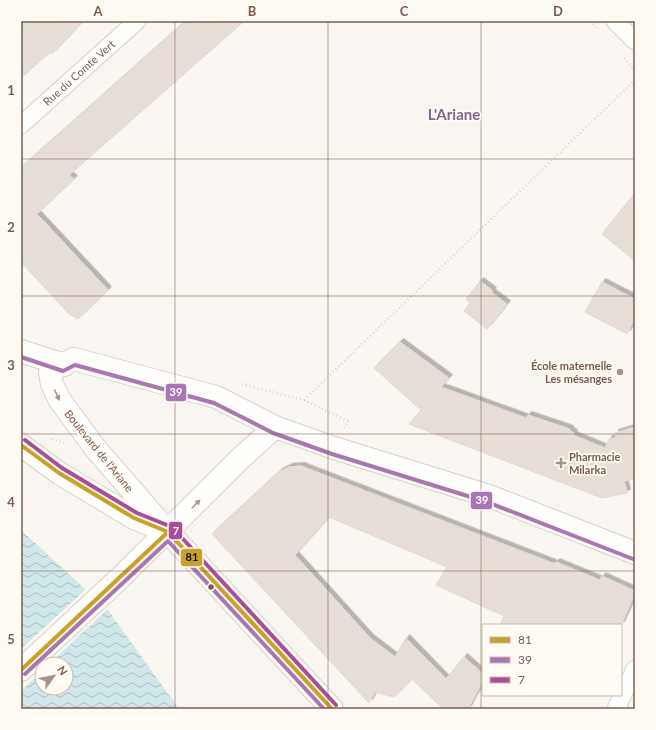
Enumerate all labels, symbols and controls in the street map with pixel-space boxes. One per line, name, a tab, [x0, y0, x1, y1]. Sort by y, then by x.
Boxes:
text: A	[92, 3, 103, 19]
text: B	[248, 3, 257, 19]
text: C	[400, 3, 409, 19]
text: D	[553, 3, 563, 19]
street label: Rue du Comte Vert	[40, 37, 117, 108]
text: 1	[7, 82, 15, 98]
district label: L'Ariane	[428, 105, 480, 123]
text: 2	[7, 219, 15, 235]
text: 3	[7, 357, 15, 373]
place label: École maternelle Les mésanges	[531, 359, 612, 385]
marker: École maternelle Les mésanges	[615, 367, 625, 377]
line badge: 39	[165, 383, 187, 402]
text: 39	[170, 385, 182, 398]
one-way arrow	[54, 389, 60, 400]
street label: Boulevard de l'Ariane	[62, 407, 137, 495]
place label: Pharmacie Milarka	[569, 450, 621, 476]
marker: Pharmacie Milarka	[556, 458, 566, 468]
line badge: 39	[470, 491, 493, 510]
text: 39	[476, 493, 488, 506]
text: 4	[7, 494, 15, 510]
one-way arrow	[191, 499, 200, 509]
line badge: 7	[168, 521, 183, 540]
text: 7	[173, 524, 179, 537]
line badge: 81	[180, 548, 203, 567]
text: 81	[186, 550, 198, 563]
unlabelled marker	[206, 582, 216, 592]
legend	[482, 624, 622, 696]
text: 5	[7, 631, 15, 647]
text: 81	[518, 632, 532, 647]
text: 39	[518, 652, 532, 667]
north arrow	[34, 656, 74, 696]
text: N	[55, 663, 71, 677]
text: 7	[518, 672, 525, 687]

